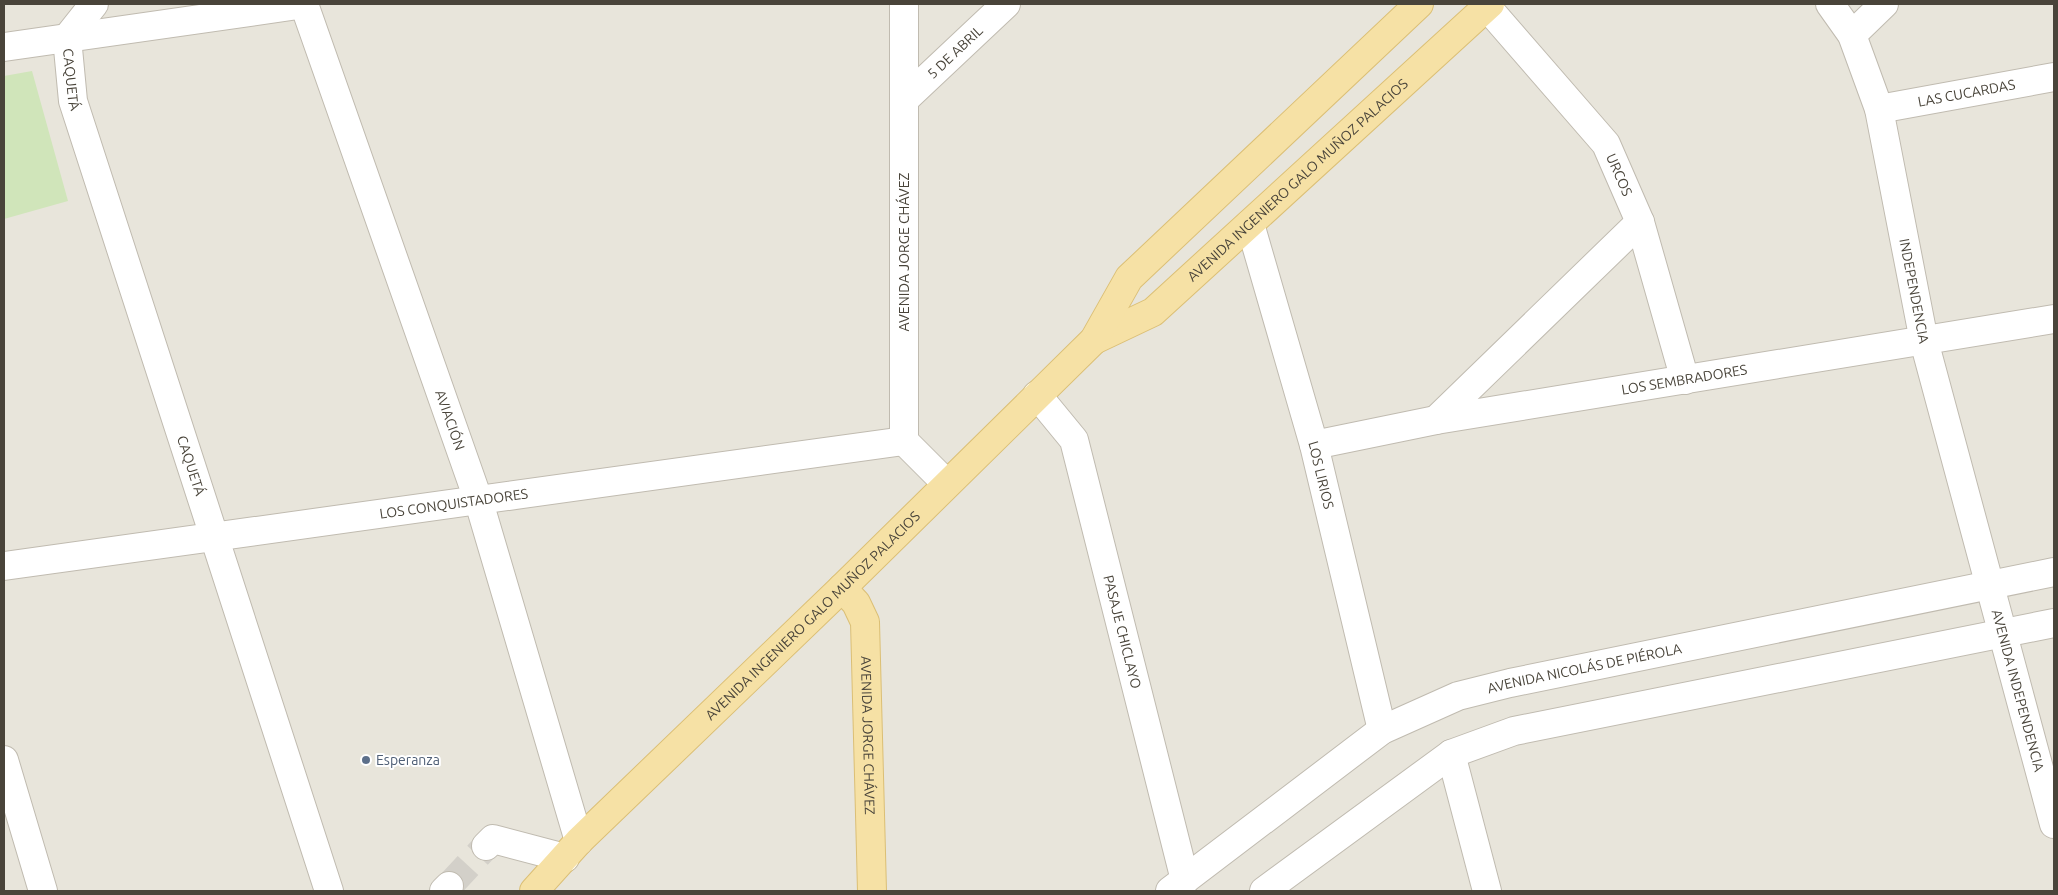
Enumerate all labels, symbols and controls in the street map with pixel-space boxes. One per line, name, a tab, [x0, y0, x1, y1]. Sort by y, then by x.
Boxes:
street label: 5 DE ABRIL	[924, 22, 986, 82]
street label: CAQUETÁ	[60, 48, 84, 112]
street label: AVENIDA INGENIERO GALO MUÑOZ PALACIOS	[1184, 75, 1411, 285]
street label: LAS CUCARDAS	[1917, 76, 2017, 110]
street label: URCOS	[1603, 151, 1636, 198]
street label: AVENIDA JORGE CHÁVEZ	[895, 172, 912, 331]
street label: INDEPENDENCIA	[1896, 237, 1932, 345]
street label: LOS SEMBRADORES	[1620, 361, 1748, 398]
street label: AVIACIÓN	[432, 388, 468, 452]
street label: CAQUETÁ	[174, 434, 209, 498]
street label: LOS LIRIOS	[1305, 439, 1337, 511]
street label: LOS CONQUISTADORES	[378, 485, 529, 522]
street label: AVENIDA INGENIERO GALO MUÑOZ PALACIOS	[702, 508, 923, 723]
street label: PASAJE CHICLAYO	[1100, 573, 1144, 690]
street label: AVENIDA INDEPENDENCIA	[1989, 608, 2048, 773]
street label: AVENIDA NICOLÁS DE PIÉROLA	[1486, 640, 1683, 696]
street label: AVENIDA JORGE CHÁVEZ	[858, 656, 878, 815]
place label: Esperanza	[376, 752, 440, 768]
marker: Esperanza	[360, 754, 372, 766]

